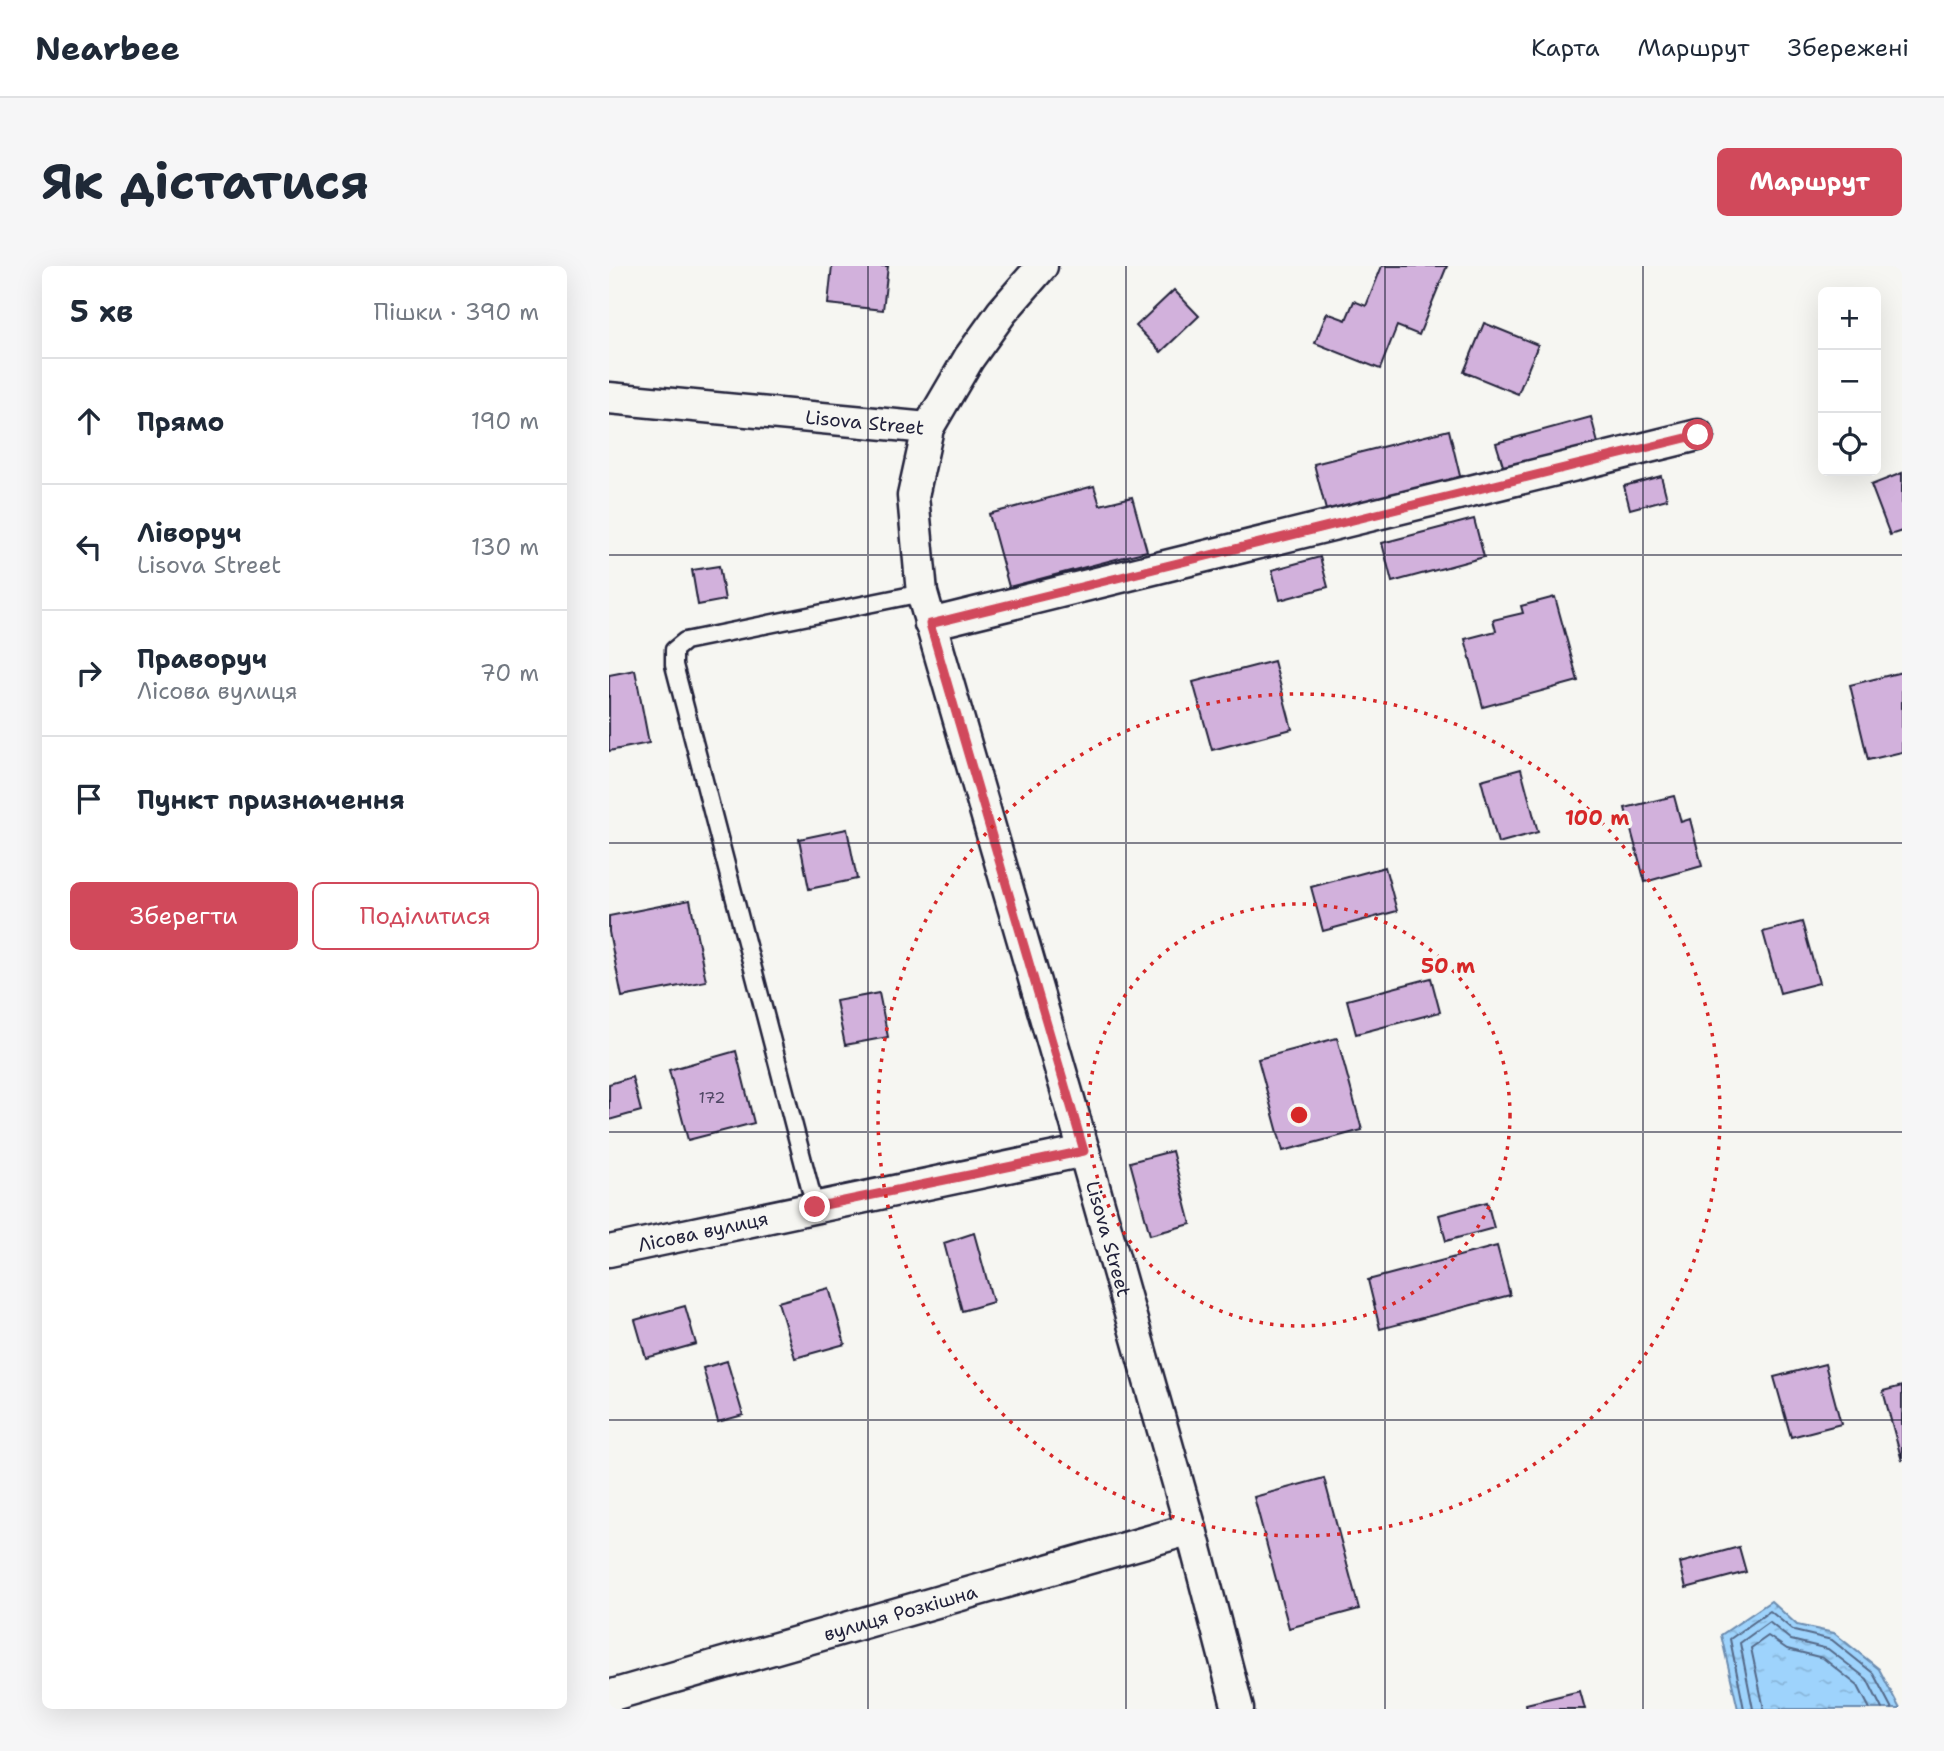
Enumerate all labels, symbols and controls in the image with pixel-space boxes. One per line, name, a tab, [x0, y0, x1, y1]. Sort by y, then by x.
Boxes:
text: Nearbee	[35, 26, 180, 71]
text: Карта	[1531, 32, 1600, 64]
text: Маршрут	[1638, 32, 1750, 64]
text: Збережені	[1788, 32, 1909, 64]
button: Маршрут	[1717, 148, 1902, 216]
text: Як дістатися	[42, 149, 369, 215]
map controls	[1818, 287, 1881, 476]
button: +	[1818, 287, 1881, 350]
text: 5 хв	[70, 291, 133, 332]
text: Пішки · 390 m	[374, 297, 539, 327]
button: −	[1818, 350, 1881, 413]
icon: ahead	[70, 402, 108, 440]
text: Прямо	[137, 404, 225, 439]
street label: Lisova Street	[804, 404, 925, 440]
text: 190 m	[471, 406, 539, 436]
button: locate	[1818, 413, 1881, 476]
route start	[1682, 419, 1713, 450]
text: Ліворуч	[137, 515, 242, 550]
icon: left	[70, 528, 108, 566]
text: 130 m	[471, 532, 539, 562]
text: Lisova Street	[137, 550, 281, 580]
text: Праворуч	[137, 641, 267, 676]
icon: right	[70, 654, 108, 692]
text: 70 m	[480, 658, 539, 688]
text: Лісова вулиця	[137, 676, 298, 706]
icon: arrive	[70, 780, 108, 818]
text: Пункт призначення	[137, 782, 405, 817]
text: 100 m	[1565, 804, 1629, 832]
button: Зберегти	[70, 882, 298, 950]
button: Поділитися	[312, 882, 539, 950]
text: 50 m	[1421, 952, 1475, 980]
house number: 172	[699, 1087, 725, 1108]
centre of rings	[1287, 1103, 1311, 1127]
street label: Lisova Street	[1081, 1178, 1137, 1300]
route end	[799, 1191, 830, 1222]
street label: Лісова вулиця	[635, 1205, 770, 1257]
street label: вулиця Розкішна	[821, 1578, 980, 1646]

